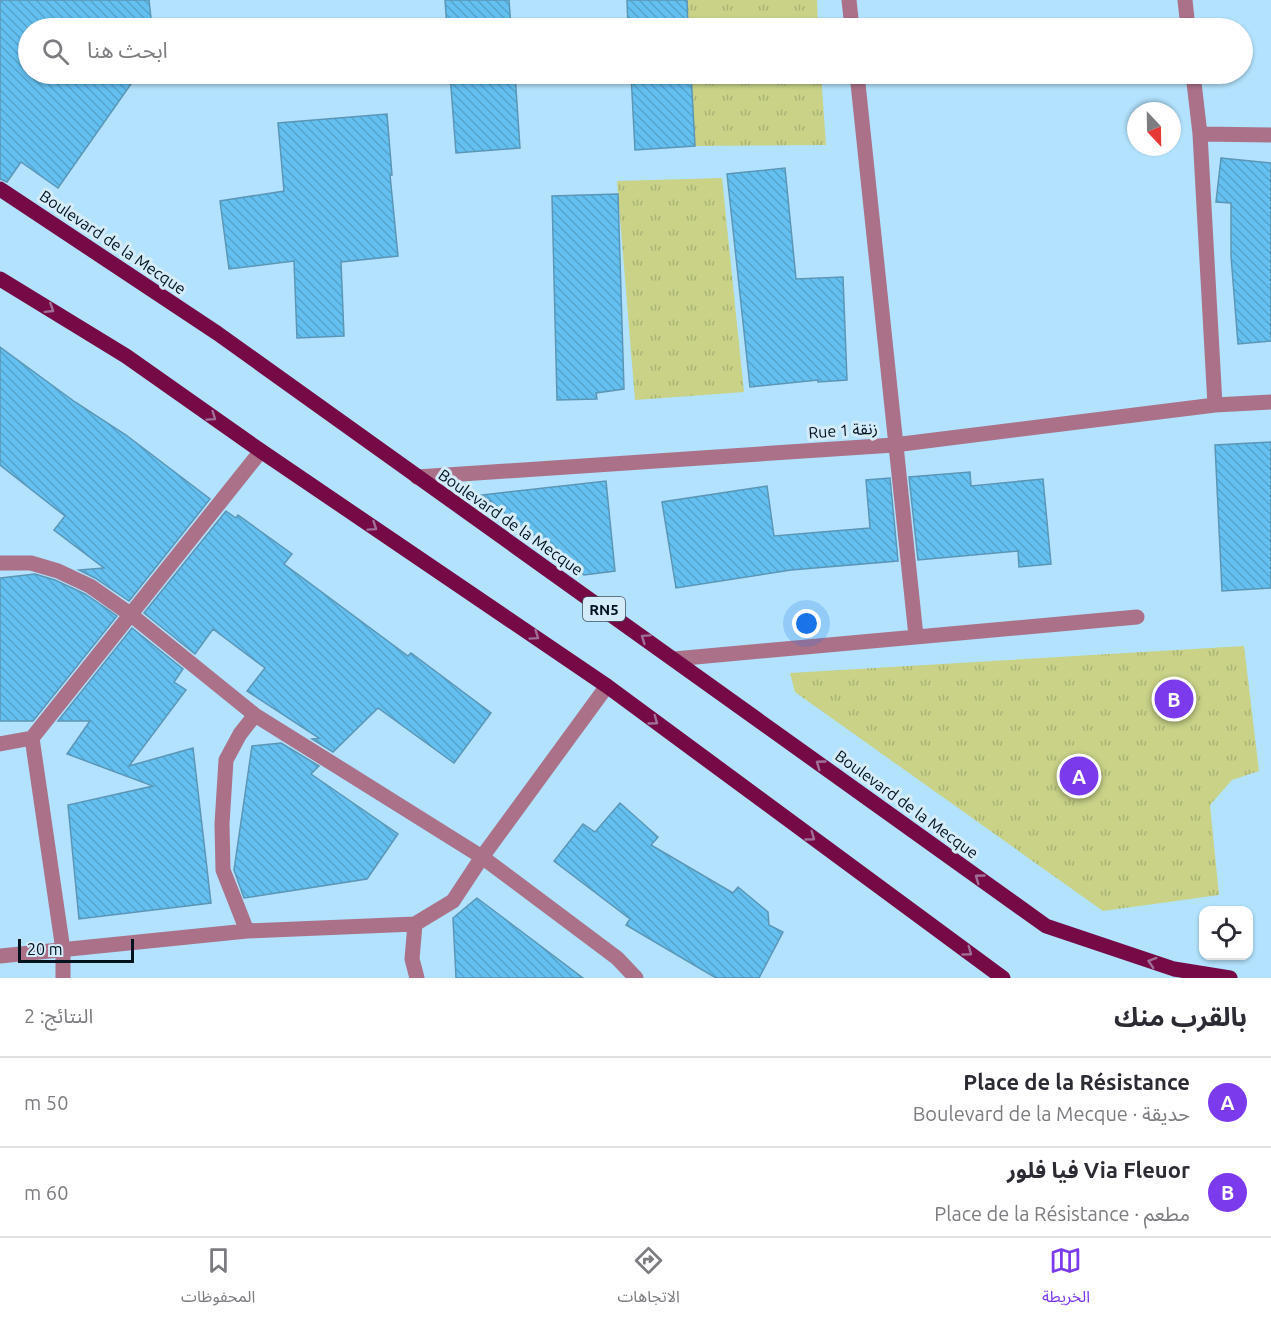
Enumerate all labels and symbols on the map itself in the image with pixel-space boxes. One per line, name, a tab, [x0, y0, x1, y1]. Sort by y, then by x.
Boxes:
north arrow	[1127, 102, 1181, 156]
street label: Boulevard de la Mecque	[37, 186, 189, 298]
one-way arrow	[44, 302, 54, 314]
one-way arrow	[206, 410, 217, 421]
street label: Rue 1 زنقة	[808, 419, 878, 442]
street label: Boulevard de la Mecque	[435, 465, 587, 579]
one-way arrow	[367, 520, 378, 531]
road number: RN5	[583, 597, 625, 621]
your location	[792, 609, 821, 638]
one-way arrow	[528, 629, 539, 640]
one-way arrow	[640, 634, 651, 645]
pin: B	[1154, 676, 1194, 722]
one-way arrow	[647, 714, 658, 725]
street label: Boulevard de la Mecque	[832, 746, 982, 862]
pin: A	[1060, 754, 1098, 798]
one-way arrow	[816, 760, 827, 771]
one-way arrow	[804, 829, 815, 840]
one-way arrow	[974, 874, 985, 885]
scale bar	[18, 936, 134, 964]
one-way arrow	[961, 945, 972, 956]
one-way arrow	[1147, 956, 1158, 969]

